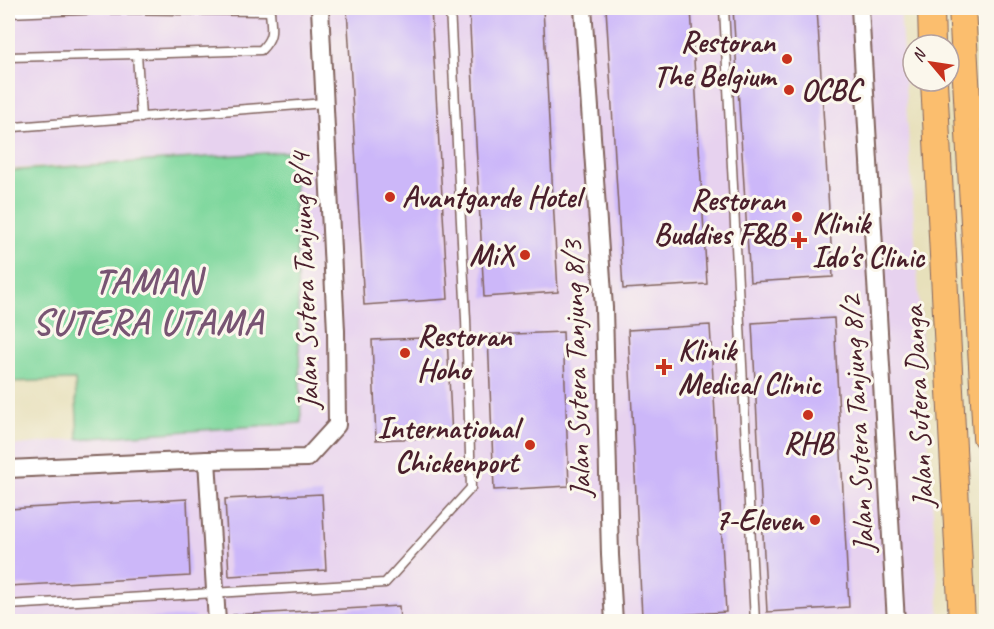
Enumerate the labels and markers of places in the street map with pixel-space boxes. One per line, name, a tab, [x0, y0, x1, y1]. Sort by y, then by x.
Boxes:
place label: Restoran The Belgium	[653, 23, 778, 95]
marker: Restoran The Belgium	[780, 52, 794, 66]
place label: OCBC	[801, 71, 865, 109]
marker: OCBC	[782, 83, 796, 97]
place label: Avantgarde Hotel	[402, 178, 586, 216]
place label: Restoran Buddies F&B	[654, 181, 787, 253]
marker: Avantgarde Hotel	[383, 190, 397, 204]
place label: Klinik Ido's Clinic	[812, 204, 926, 276]
marker: Restoran Buddies F&B	[790, 210, 804, 224]
marker: Klinik Ido's Clinic	[790, 231, 808, 249]
place label: MiX	[469, 236, 516, 274]
marker: MiX	[518, 248, 532, 262]
place label: Restoran Hoho	[417, 317, 513, 389]
place label: Klinik Medical Clinic	[678, 331, 822, 403]
marker: Restoran Hoho	[398, 346, 412, 360]
marker: Klinik Medical Clinic	[655, 358, 673, 376]
marker: RHB	[801, 408, 815, 422]
place label: International Chickenport	[377, 409, 524, 481]
place label: RHB	[783, 424, 836, 462]
marker: International Chickenport	[523, 438, 537, 452]
place label: 7-Eleven	[715, 501, 805, 539]
marker: 7-Eleven	[808, 513, 822, 527]

